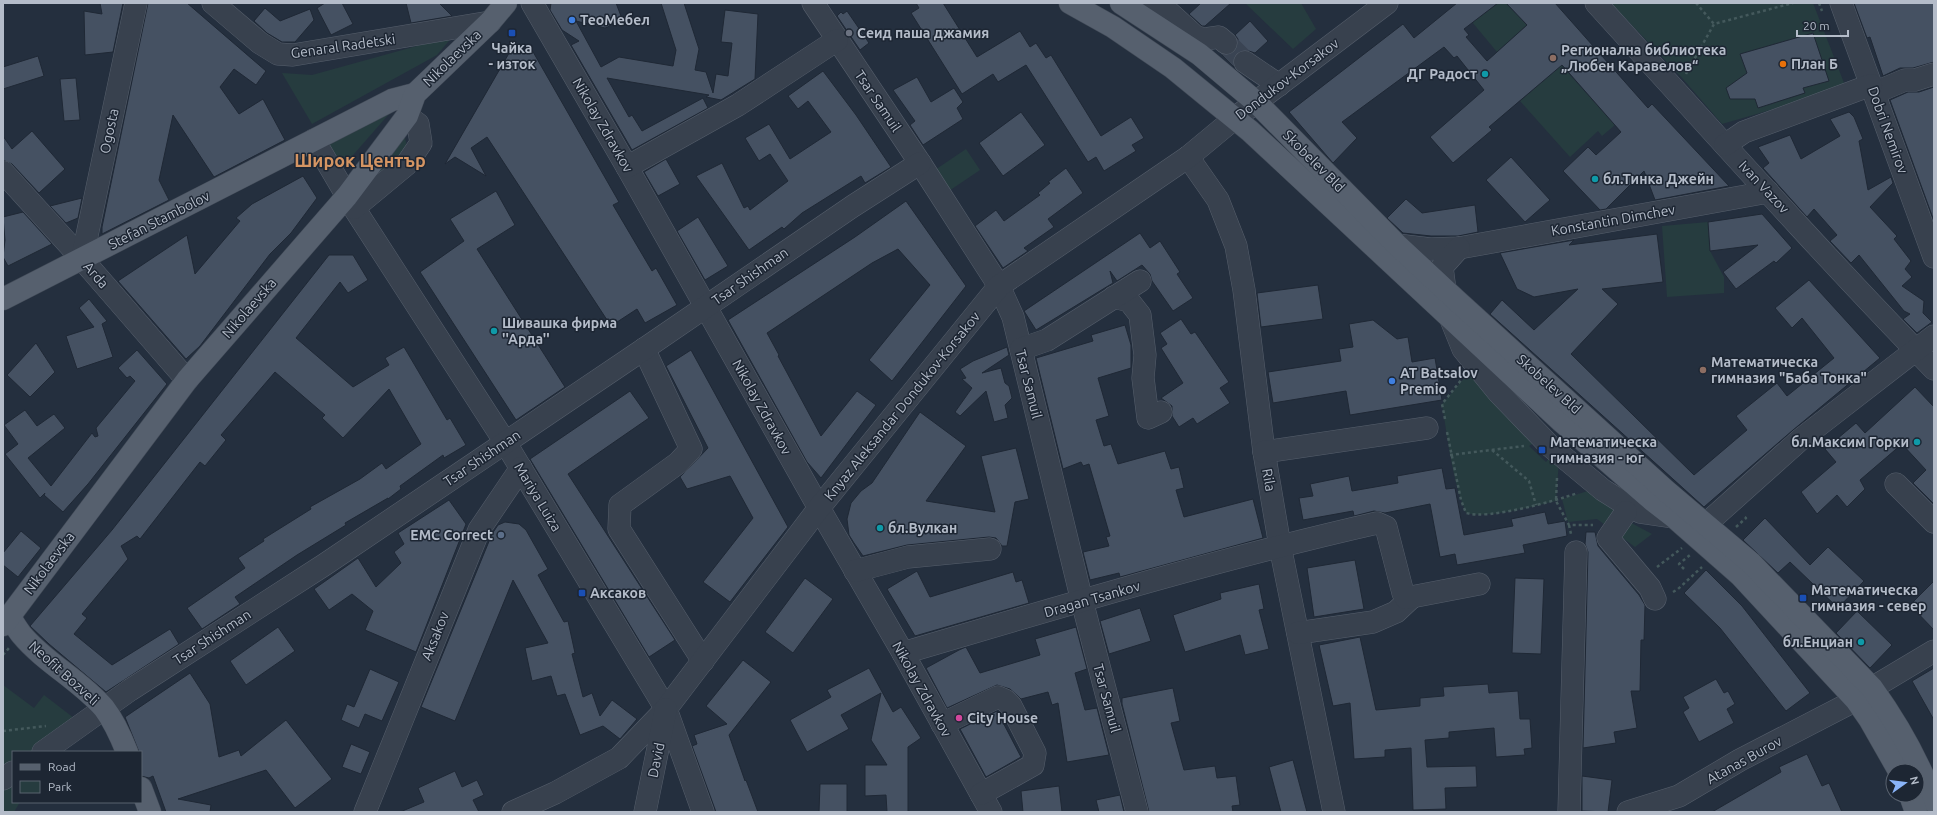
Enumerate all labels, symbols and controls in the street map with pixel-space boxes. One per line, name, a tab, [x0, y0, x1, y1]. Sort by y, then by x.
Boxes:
place label: ТеоМебел	[580, 12, 650, 28]
scale bar	[1797, 12, 1848, 38]
marker: ТеоМебел	[567, 15, 577, 25]
text: 20 m	[1803, 19, 1830, 32]
place label: Сеид паша джамия	[857, 25, 989, 41]
street label: Nikolaevska	[420, 26, 484, 90]
marker: Чайка - изток	[507, 28, 517, 38]
marker: Сеид паша джамия	[844, 28, 854, 38]
street label: Genaral Radetski	[290, 31, 396, 61]
street label: Dondukov-Korsakov	[1232, 35, 1342, 123]
place label: Чайка - изток	[489, 40, 535, 72]
place label: Регионална библиотека „Любен Каравелов“	[1561, 42, 1726, 74]
marker: Регионална библиотека „Любен Каравелов“	[1548, 53, 1558, 63]
place label: План Б	[1791, 56, 1838, 72]
marker: План Б	[1778, 59, 1788, 69]
place label: ДГ Радост	[1407, 66, 1477, 82]
street label: Tsar Samuil	[852, 67, 905, 135]
marker: ДГ Радост	[1480, 69, 1490, 79]
street label: Nikolay Zdravkov	[569, 75, 637, 175]
street label: Dobri Nemirov	[1865, 84, 1911, 176]
street label: Ogosta	[96, 107, 122, 155]
street label: Skobelev Bld	[1280, 127, 1348, 195]
district label: Широк Център	[294, 150, 426, 170]
street label: Ivan Vazov	[1736, 157, 1792, 217]
place label: бл.Тинка Джейн	[1603, 171, 1714, 187]
marker: бл.Тинка Джейн	[1590, 174, 1600, 184]
street label: Stefan Stambolov	[106, 188, 212, 252]
street label: Konstantin Dimchev	[1550, 201, 1676, 239]
street label: Tsar Shishman	[709, 244, 791, 308]
street label: Arda	[80, 259, 112, 291]
street label: Nikolaevska	[219, 275, 279, 341]
street label: Knyaz Aleksandar Dondukov-Korsakov	[821, 308, 983, 503]
place label: Шивашка фирма ''Арда''	[502, 315, 617, 347]
marker: Шивашка фирма ''Арда''	[489, 326, 499, 336]
street label: Tsar Samuil	[1013, 348, 1045, 421]
street label: Skobelev Bld	[1514, 351, 1584, 417]
place label: Математическа гимназия "Баба Тонка"	[1711, 354, 1867, 386]
street label: Nikolay Zdravkov	[729, 357, 795, 458]
place label: AT Batsalov Premio	[1400, 365, 1478, 397]
marker: Математическа гимназия "Баба Тонка"	[1698, 365, 1708, 375]
marker: AT Batsalov Premio	[1387, 376, 1397, 386]
street label: Tsar Shishman	[441, 426, 523, 490]
place label: Математическа гимназия - юг	[1550, 434, 1657, 466]
place label: бл.Максим Горки	[1791, 434, 1909, 450]
marker: бл.Максим Горки	[1912, 437, 1922, 447]
marker: Математическа гимназия - юг	[1537, 445, 1547, 455]
street label: Mariya Luiza	[511, 460, 565, 534]
street label: Rila	[1259, 467, 1279, 493]
place label: бл.Вулкан	[888, 520, 957, 536]
marker: бл.Вулкан	[875, 523, 885, 533]
place label: EMC Correct	[410, 527, 493, 543]
street label: Nikolaevska	[20, 529, 78, 597]
marker: EMC Correct	[496, 530, 506, 540]
street label: Dragan Tsankov	[1042, 578, 1142, 620]
place label: Математическа гимназия - север	[1811, 582, 1926, 614]
place label: Аксаков	[590, 585, 646, 601]
marker: Аксаков	[577, 588, 587, 598]
marker: Математическа гимназия - север	[1798, 593, 1808, 603]
street label: Tsar Shishman	[170, 606, 254, 668]
street label: Aksakov	[418, 609, 452, 663]
place label: бл.Енциан	[1783, 634, 1853, 650]
street label: Neofit Bozveli	[26, 637, 102, 709]
marker: бл.Енциан	[1856, 637, 1866, 647]
street label: Nikolay Zdravkov	[889, 639, 955, 740]
street label: Tsar Samuil	[1090, 662, 1124, 735]
place label: City House	[967, 710, 1038, 726]
marker: City House	[954, 713, 964, 723]
street label: Atanas Burov	[1704, 733, 1784, 787]
street label: David	[644, 741, 668, 779]
legend	[12, 751, 142, 803]
text: Road	[48, 760, 76, 773]
north arrow	[1885, 763, 1925, 803]
text: N	[1908, 775, 1922, 786]
text: Park	[48, 780, 72, 793]

